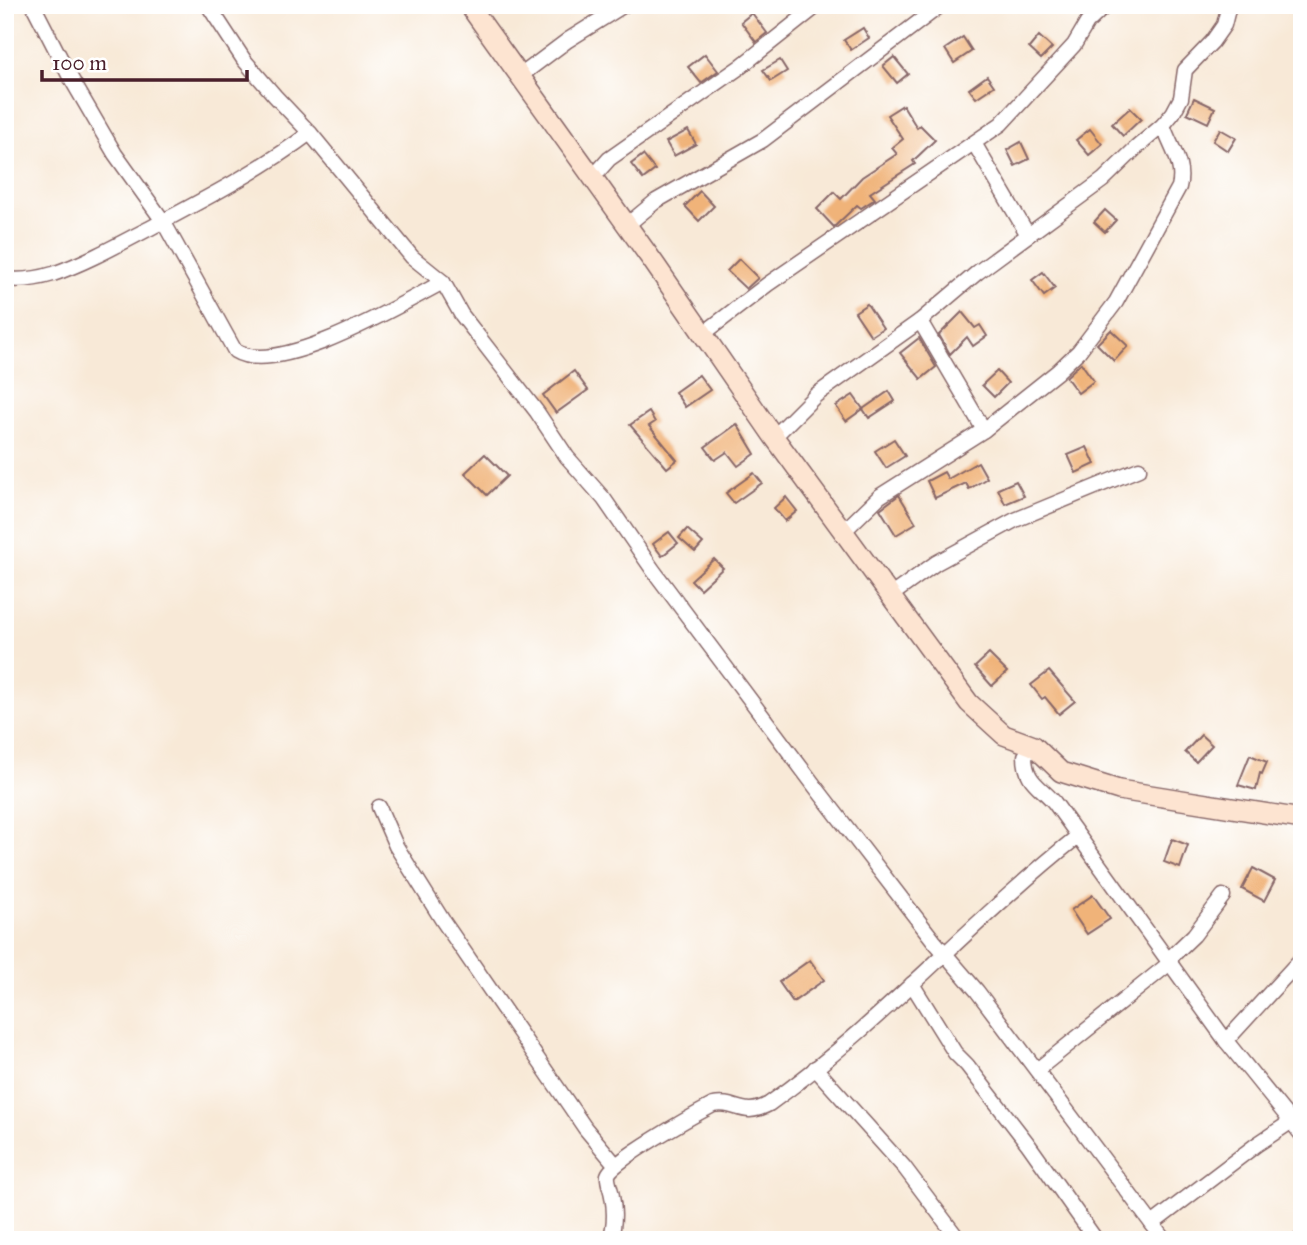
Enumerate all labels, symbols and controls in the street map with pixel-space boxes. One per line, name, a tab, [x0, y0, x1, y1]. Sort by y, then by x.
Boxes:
scale bar	[42, 38, 247, 82]
text: 100 m	[52, 50, 107, 76]

